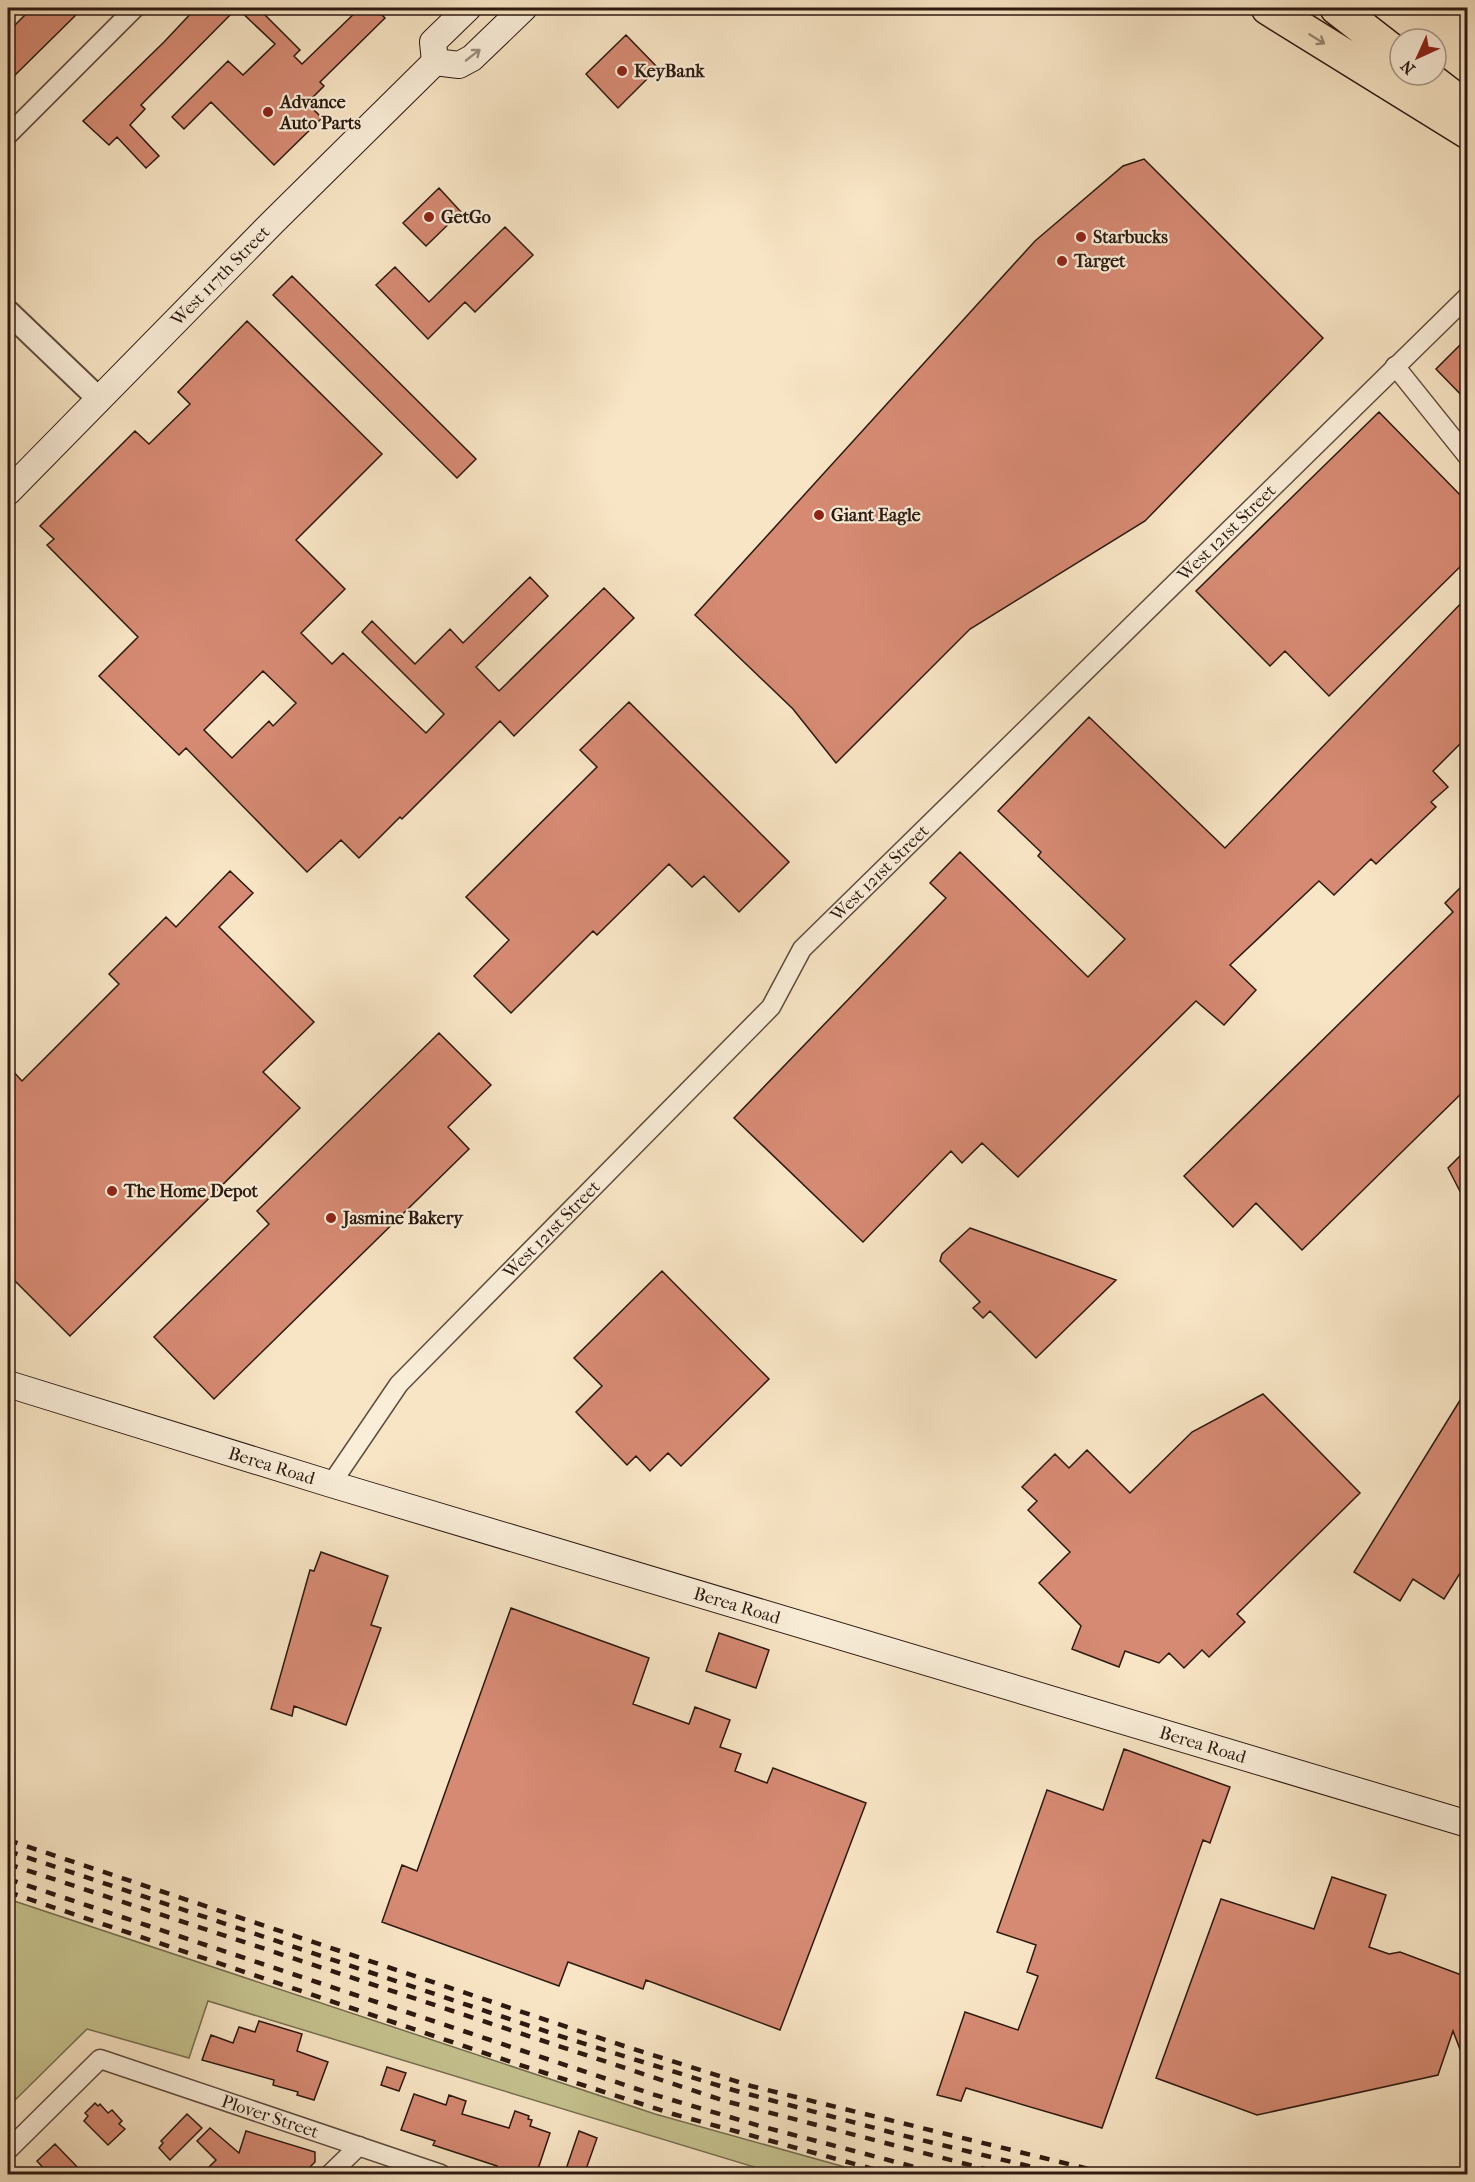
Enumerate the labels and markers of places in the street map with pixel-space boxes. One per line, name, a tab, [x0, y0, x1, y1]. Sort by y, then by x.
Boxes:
place label: KeyBank	[634, 61, 705, 82]
marker: KeyBank	[615, 64, 629, 78]
place label: Advance Auto Parts	[279, 92, 361, 134]
marker: Advance Auto Parts	[261, 105, 275, 119]
place label: GetGo	[441, 207, 491, 228]
marker: GetGo	[422, 210, 436, 224]
place label: Starbucks	[1093, 227, 1168, 248]
marker: Starbucks	[1074, 230, 1088, 244]
place label: Target	[1073, 251, 1126, 272]
marker: Target	[1055, 254, 1069, 268]
place label: Giant Eagle	[831, 505, 921, 526]
marker: Giant Eagle	[812, 508, 826, 522]
place label: The Home Depot	[123, 1181, 258, 1202]
marker: The Home Depot	[105, 1184, 119, 1198]
place label: Jasmine Bakery	[341, 1208, 464, 1229]
marker: Jasmine Bakery	[324, 1211, 338, 1225]

